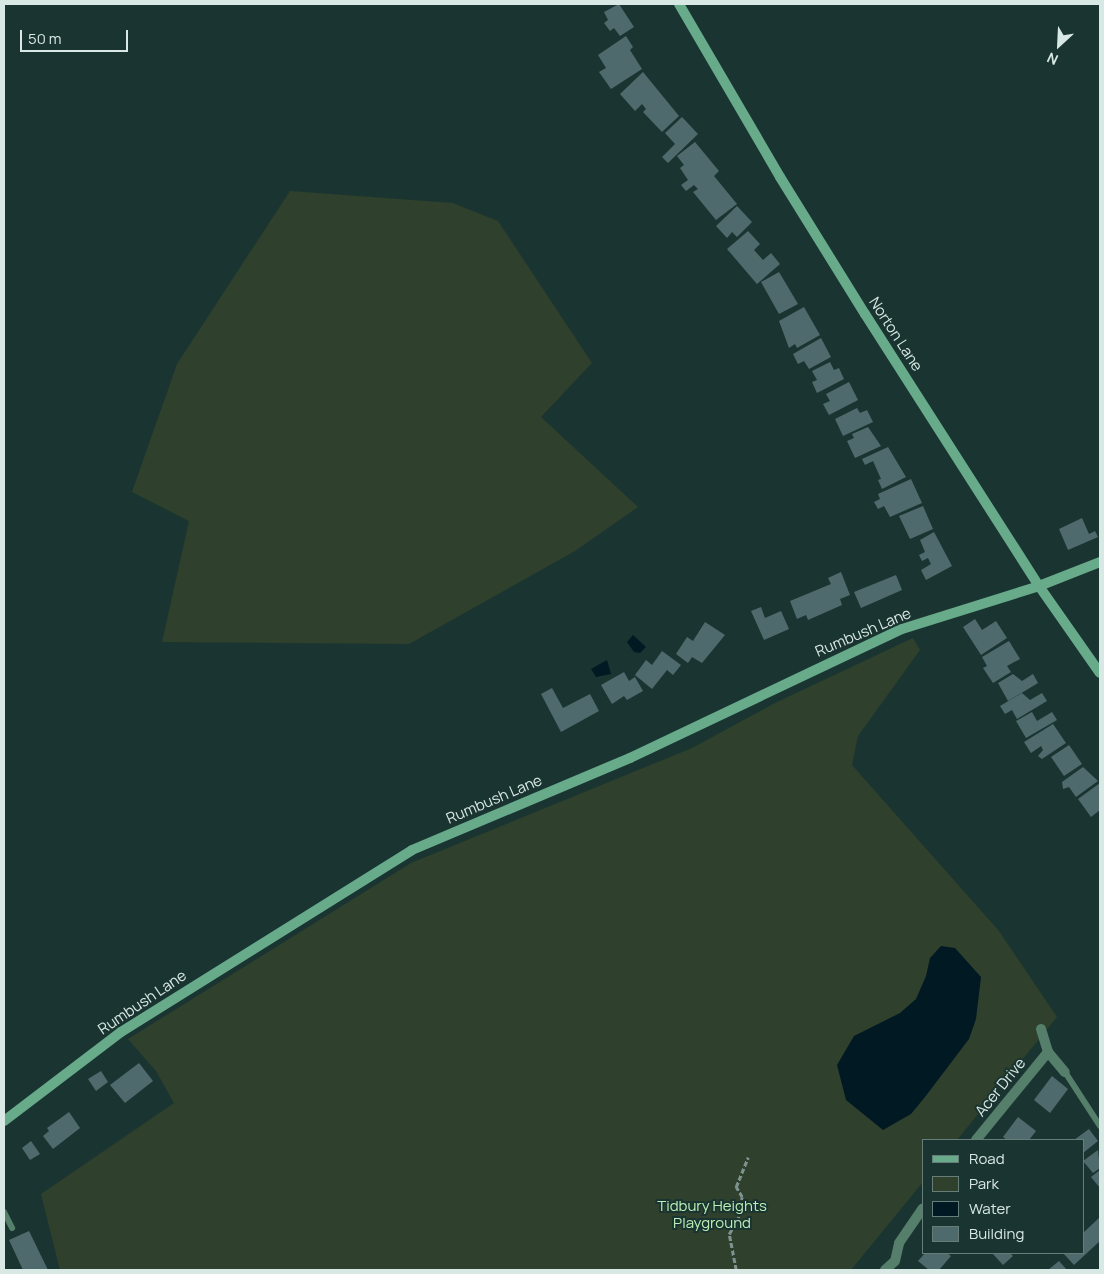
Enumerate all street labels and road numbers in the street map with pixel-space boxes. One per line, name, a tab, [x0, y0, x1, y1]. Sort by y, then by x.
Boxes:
street label: Norton Lane	[865, 294, 927, 374]
street label: Rumbush Lane	[812, 604, 914, 660]
street label: Rumbush Lane	[443, 771, 545, 827]
street label: Rumbush Lane	[95, 966, 189, 1038]
street label: Acer Drive	[971, 1054, 1029, 1120]

